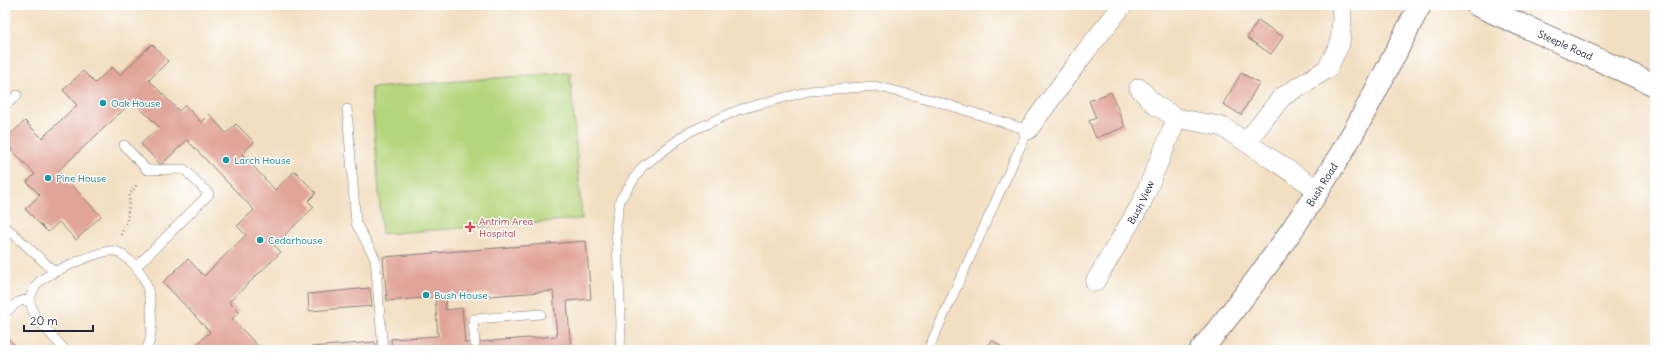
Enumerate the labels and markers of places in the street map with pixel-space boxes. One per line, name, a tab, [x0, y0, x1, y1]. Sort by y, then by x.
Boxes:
place label: Oak House	[111, 97, 161, 110]
marker: Oak House	[98, 98, 108, 108]
place label: Larch House	[234, 154, 291, 167]
marker: Larch House	[221, 155, 231, 165]
place label: Pine House	[56, 172, 106, 185]
marker: Pine House	[43, 173, 53, 183]
place label: Antrim Area Hospital	[479, 215, 534, 240]
marker: Antrim Area Hospital	[464, 221, 476, 233]
place label: Cedarhouse	[268, 234, 323, 247]
marker: Cedarhouse	[255, 235, 265, 245]
place label: Bush House	[434, 289, 488, 302]
marker: Bush House	[421, 290, 431, 300]

